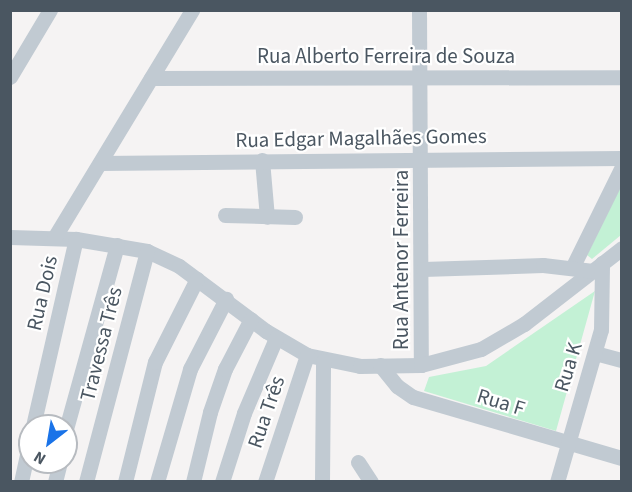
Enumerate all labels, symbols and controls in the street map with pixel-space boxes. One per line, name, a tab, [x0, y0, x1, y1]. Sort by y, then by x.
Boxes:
street label: Rua Alberto Ferreira de Souza	[257, 43, 515, 69]
street label: Rua Edgar Magalhães Gomes	[235, 123, 487, 153]
street label: Rua Antenor Ferreira	[388, 170, 414, 350]
street label: Rua Dois	[21, 253, 63, 333]
street label: Travessa Três	[75, 284, 127, 404]
street label: Rua K	[549, 339, 587, 395]
street label: Rua Três	[242, 373, 290, 451]
street label: Rua F	[474, 383, 528, 421]
north arrow	[18, 414, 78, 474]
text: N	[30, 446, 50, 470]

